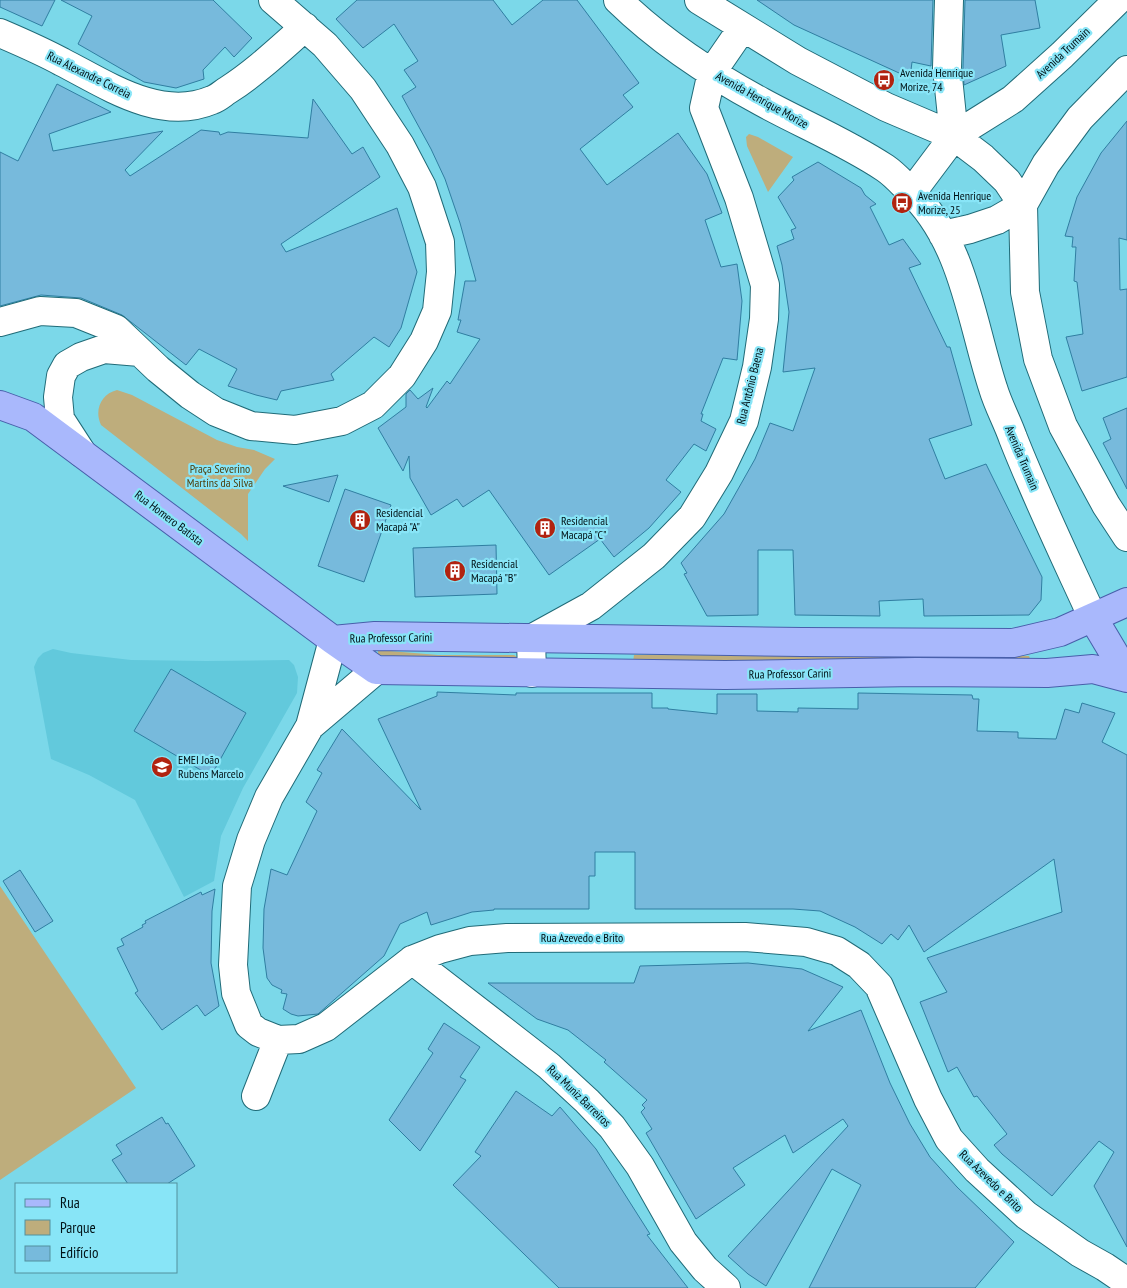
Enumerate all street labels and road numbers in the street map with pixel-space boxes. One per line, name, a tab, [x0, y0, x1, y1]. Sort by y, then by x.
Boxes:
street label: Avenida Trumain	[1033, 24, 1093, 81]
street label: Rua Alexandre Correia	[45, 48, 134, 101]
street label: Avenida Henrique Morize	[713, 68, 811, 131]
street label: Rua Antônio Baena	[733, 346, 766, 426]
street label: Avenida Trumain	[1002, 423, 1043, 492]
street label: Rua Homero Batista	[132, 487, 207, 548]
street label: Rua Professor Carini	[349, 629, 432, 646]
street label: Rua Professor Carini	[748, 665, 831, 682]
street label: Rua Azevedo e Brito	[541, 930, 623, 945]
street label: Rua Muniz Barreiros	[544, 1062, 614, 1130]
street label: Rua Azevedo e Brito	[957, 1147, 1026, 1215]

